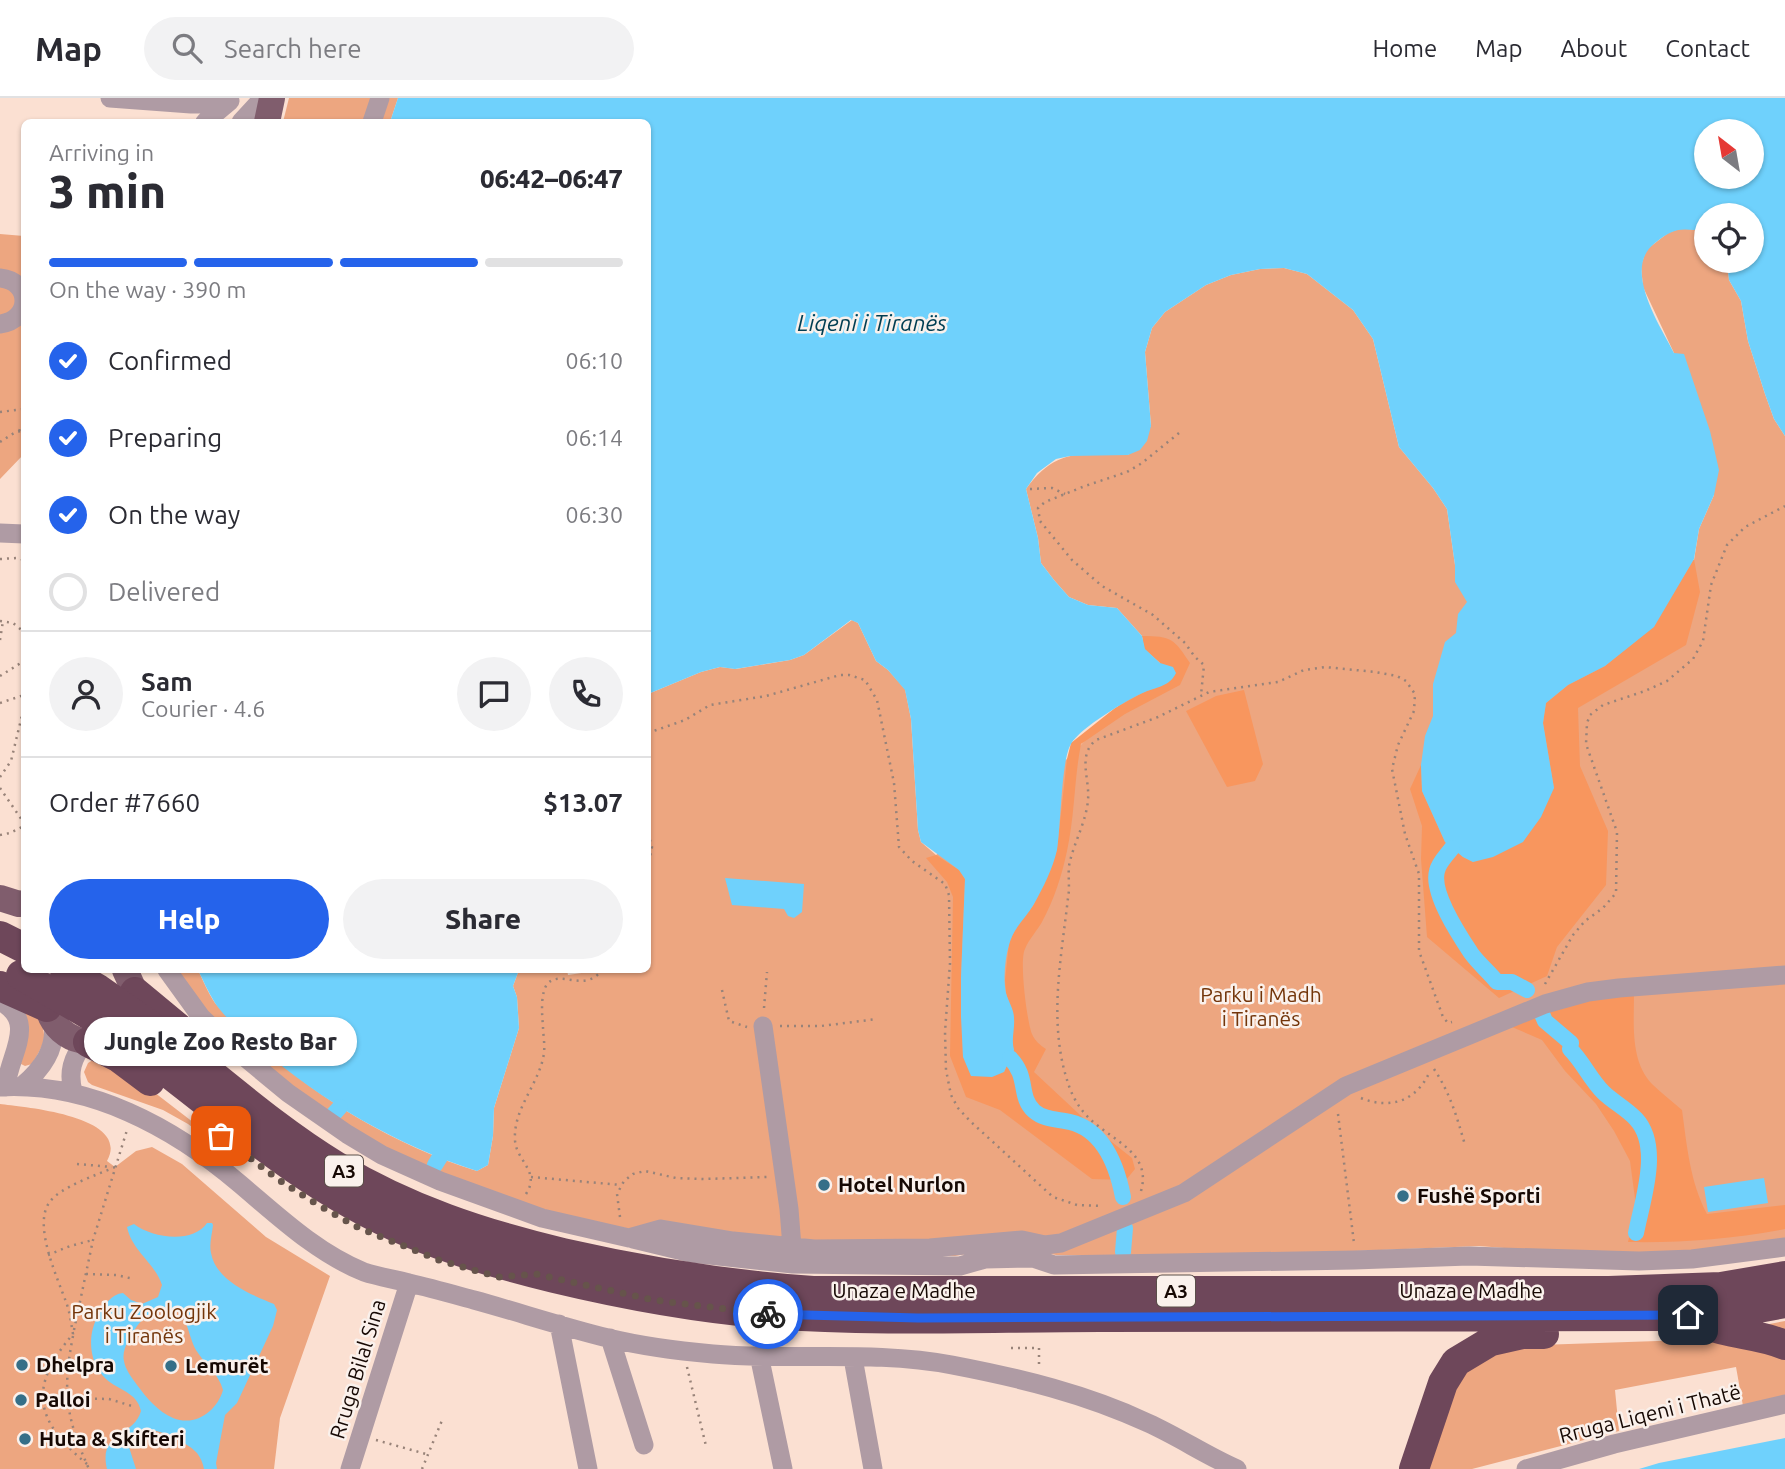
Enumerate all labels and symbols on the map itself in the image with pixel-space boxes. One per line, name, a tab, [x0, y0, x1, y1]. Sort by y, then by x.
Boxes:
north arrow	[1694, 119, 1764, 189]
water label: Liqeni i Tiranës	[797, 310, 947, 335]
park label: Parku i Madh i Tiranës	[1200, 982, 1322, 1030]
callout: Jungle Zoo Resto Bar	[85, 1017, 358, 1066]
pin	[191, 1106, 251, 1166]
road number: A3	[325, 1156, 363, 1186]
place label: Hotel Nurlon	[838, 1172, 966, 1196]
marker: Hotel Nurlon	[816, 1177, 832, 1193]
place label: Fushë Sporti	[1417, 1183, 1541, 1207]
marker: Fushë Sporti	[1395, 1188, 1411, 1204]
road number: A3	[1157, 1275, 1195, 1306]
street label: Unaza e Madhe	[832, 1278, 976, 1302]
street label: Unaza e Madhe	[1399, 1278, 1543, 1302]
courier	[733, 1279, 803, 1349]
pin	[1658, 1285, 1718, 1345]
street label: Rruga Bilal Sina	[324, 1296, 390, 1441]
park label: Parku Zoologjik i Tiranës	[71, 1299, 217, 1347]
place label: Dhelpra	[36, 1352, 115, 1376]
place label: Lemurët	[185, 1353, 269, 1377]
marker: Dhelpra	[14, 1357, 30, 1373]
marker: Lemurët	[163, 1358, 179, 1374]
street label: Rruga Liqeni i Thatë	[1556, 1379, 1743, 1447]
place label: Palloi	[35, 1387, 91, 1411]
marker: Palloi	[13, 1392, 29, 1408]
place label: Huta & Skifteri	[39, 1426, 185, 1450]
marker: Huta & Skifteri	[17, 1431, 33, 1447]

